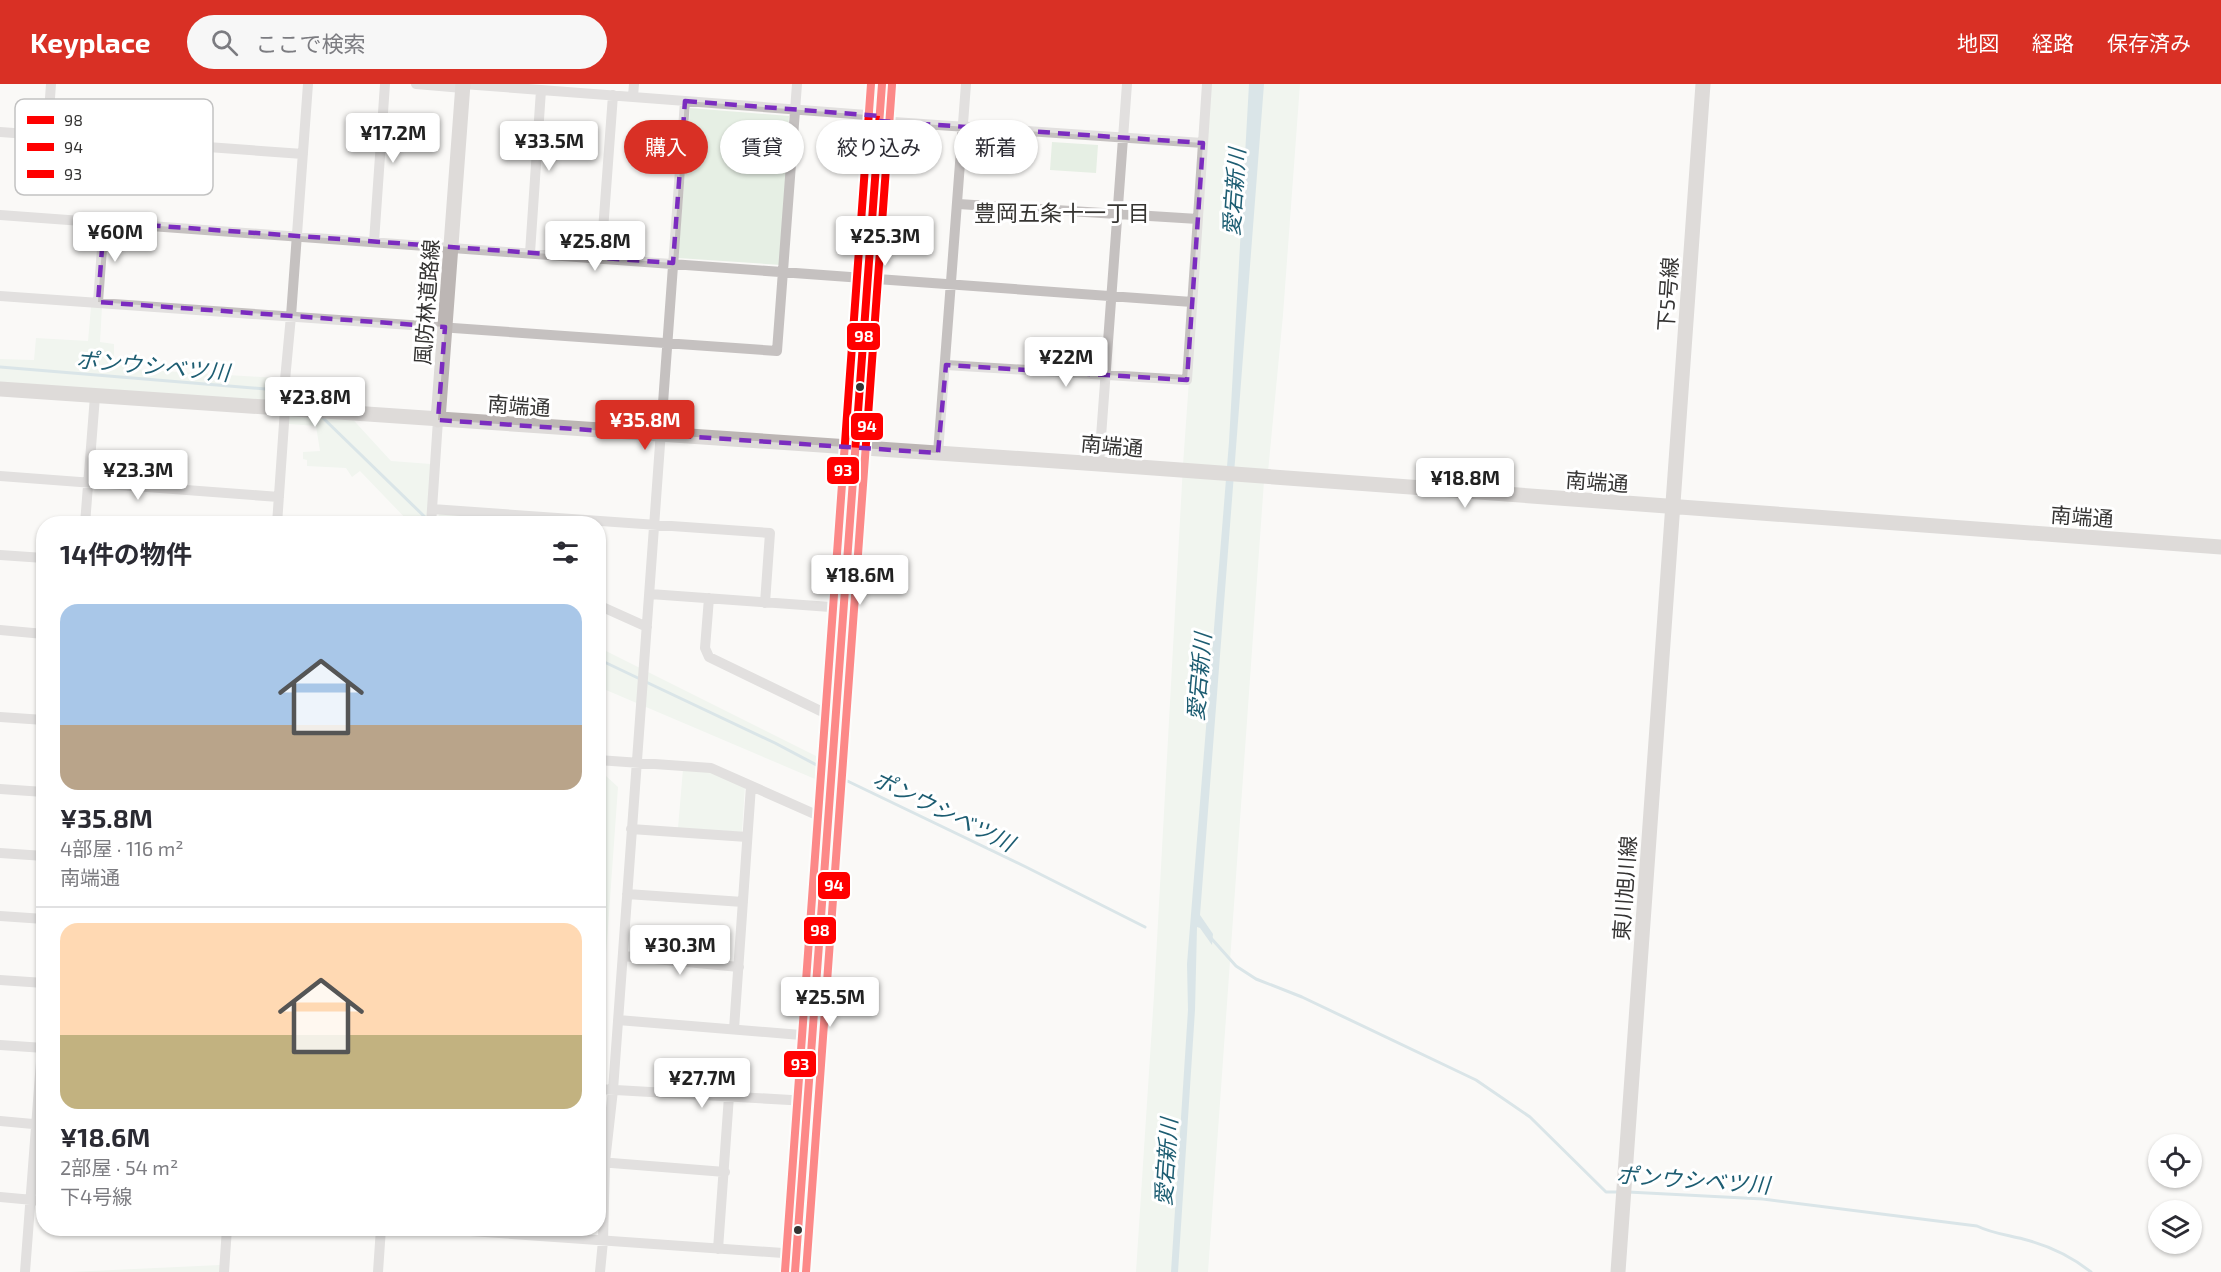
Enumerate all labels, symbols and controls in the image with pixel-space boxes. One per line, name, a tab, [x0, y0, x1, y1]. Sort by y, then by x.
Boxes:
search box	[187, 15, 607, 69]
text: Keyplace	[30, 25, 151, 59]
icon: search	[208, 26, 241, 59]
text: ここで検索	[256, 30, 366, 56]
text: 地図	[1957, 30, 1999, 55]
text: 経路	[2032, 30, 2074, 55]
text: 保存済み	[2107, 30, 2191, 55]
legend	[15, 99, 213, 195]
text: 98	[64, 110, 83, 129]
pin: ¥17.2M	[344, 113, 442, 164]
text: ¥17.2M	[360, 120, 426, 144]
chip: 購入	[624, 120, 708, 174]
chip: 賃貸	[720, 120, 804, 174]
chip: 絞り込み	[816, 120, 942, 174]
chip: 新着	[954, 120, 1038, 174]
pin: ¥33.5M	[500, 121, 598, 172]
text: ¥33.5M	[514, 128, 584, 152]
text: 94	[64, 137, 83, 156]
water label: 愛宕新川	[1217, 145, 1249, 237]
text: 93	[64, 164, 82, 183]
district label: 豊岡五条十一丁目	[974, 199, 1150, 225]
pin: ¥60M	[79, 212, 151, 263]
pin: ¥25.3M	[836, 216, 934, 267]
text: ¥60M	[87, 219, 143, 243]
pin: ¥25.8M	[546, 221, 644, 272]
text: ¥25.3M	[850, 223, 920, 247]
text: ¥25.8M	[559, 228, 631, 252]
street label: 風防林道路線	[409, 238, 443, 366]
street label: 下5号線	[1652, 256, 1682, 332]
line badge: 98	[846, 322, 881, 351]
text: 98	[854, 326, 874, 345]
pin: ¥22M	[1030, 337, 1102, 388]
text: ¥22M	[1039, 344, 1093, 368]
water label: ポンウシベツ川	[75, 345, 233, 385]
pin: ¥23.8M	[266, 377, 364, 428]
unlabelled marker	[854, 381, 866, 393]
text: ¥23.8M	[279, 384, 351, 408]
street label: 南端通	[487, 390, 551, 420]
pin: ¥35.8M	[596, 400, 694, 451]
text: ¥35.8M	[609, 407, 681, 431]
line badge: 94	[850, 412, 884, 441]
text: 94	[857, 416, 877, 435]
street label: 南端通	[1080, 430, 1144, 460]
pin: ¥23.3M	[89, 450, 187, 501]
line badge: 93	[826, 456, 860, 485]
text: ¥23.3M	[103, 457, 173, 481]
pin: ¥18.8M	[1416, 458, 1514, 509]
text: 93	[834, 460, 852, 479]
text: ¥18.8M	[1430, 465, 1500, 489]
street label: 南端通	[1565, 466, 1629, 496]
street label: 南端通	[2050, 501, 2114, 531]
icon: filters	[549, 536, 582, 569]
text: 14件の物件	[60, 538, 192, 569]
pin: ¥18.6M	[811, 555, 909, 606]
text: ¥18.6M	[825, 562, 895, 586]
water label: 愛宕新川	[1181, 630, 1215, 722]
icon: home	[267, 643, 375, 751]
water label: ポンウシベツ川	[869, 765, 1021, 856]
text: ¥35.8M	[60, 802, 153, 833]
street label: 東川旭川線	[1608, 835, 1640, 941]
text: 4部屋 · 116 m²	[60, 836, 184, 860]
text: 南端通	[60, 865, 120, 889]
line badge: 94	[817, 871, 851, 900]
text: 94	[824, 875, 844, 894]
line badge: 98	[803, 916, 837, 945]
text: 98	[810, 920, 830, 939]
pin: ¥30.3M	[631, 925, 729, 976]
text: ¥30.3M	[644, 932, 716, 956]
icon: home	[267, 962, 375, 1070]
pin: ¥25.5M	[781, 977, 879, 1028]
text: ¥25.5M	[795, 984, 865, 1008]
line badge: 93	[783, 1050, 817, 1078]
text: 93	[791, 1054, 809, 1073]
pin: ¥27.7M	[653, 1058, 751, 1109]
text: ¥27.7M	[668, 1065, 736, 1089]
water label: 愛宕新川	[1149, 1115, 1181, 1207]
text: ¥18.6M	[60, 1121, 150, 1152]
map controls	[2148, 1134, 2202, 1254]
button: locate	[2148, 1134, 2202, 1188]
text: 2部屋 · 54 m²	[60, 1155, 178, 1179]
water label: ポンウシベツ川	[1615, 1161, 1773, 1197]
text: 下4号線	[60, 1184, 132, 1208]
button: layers	[2148, 1200, 2202, 1254]
unlabelled marker	[792, 1224, 804, 1236]

